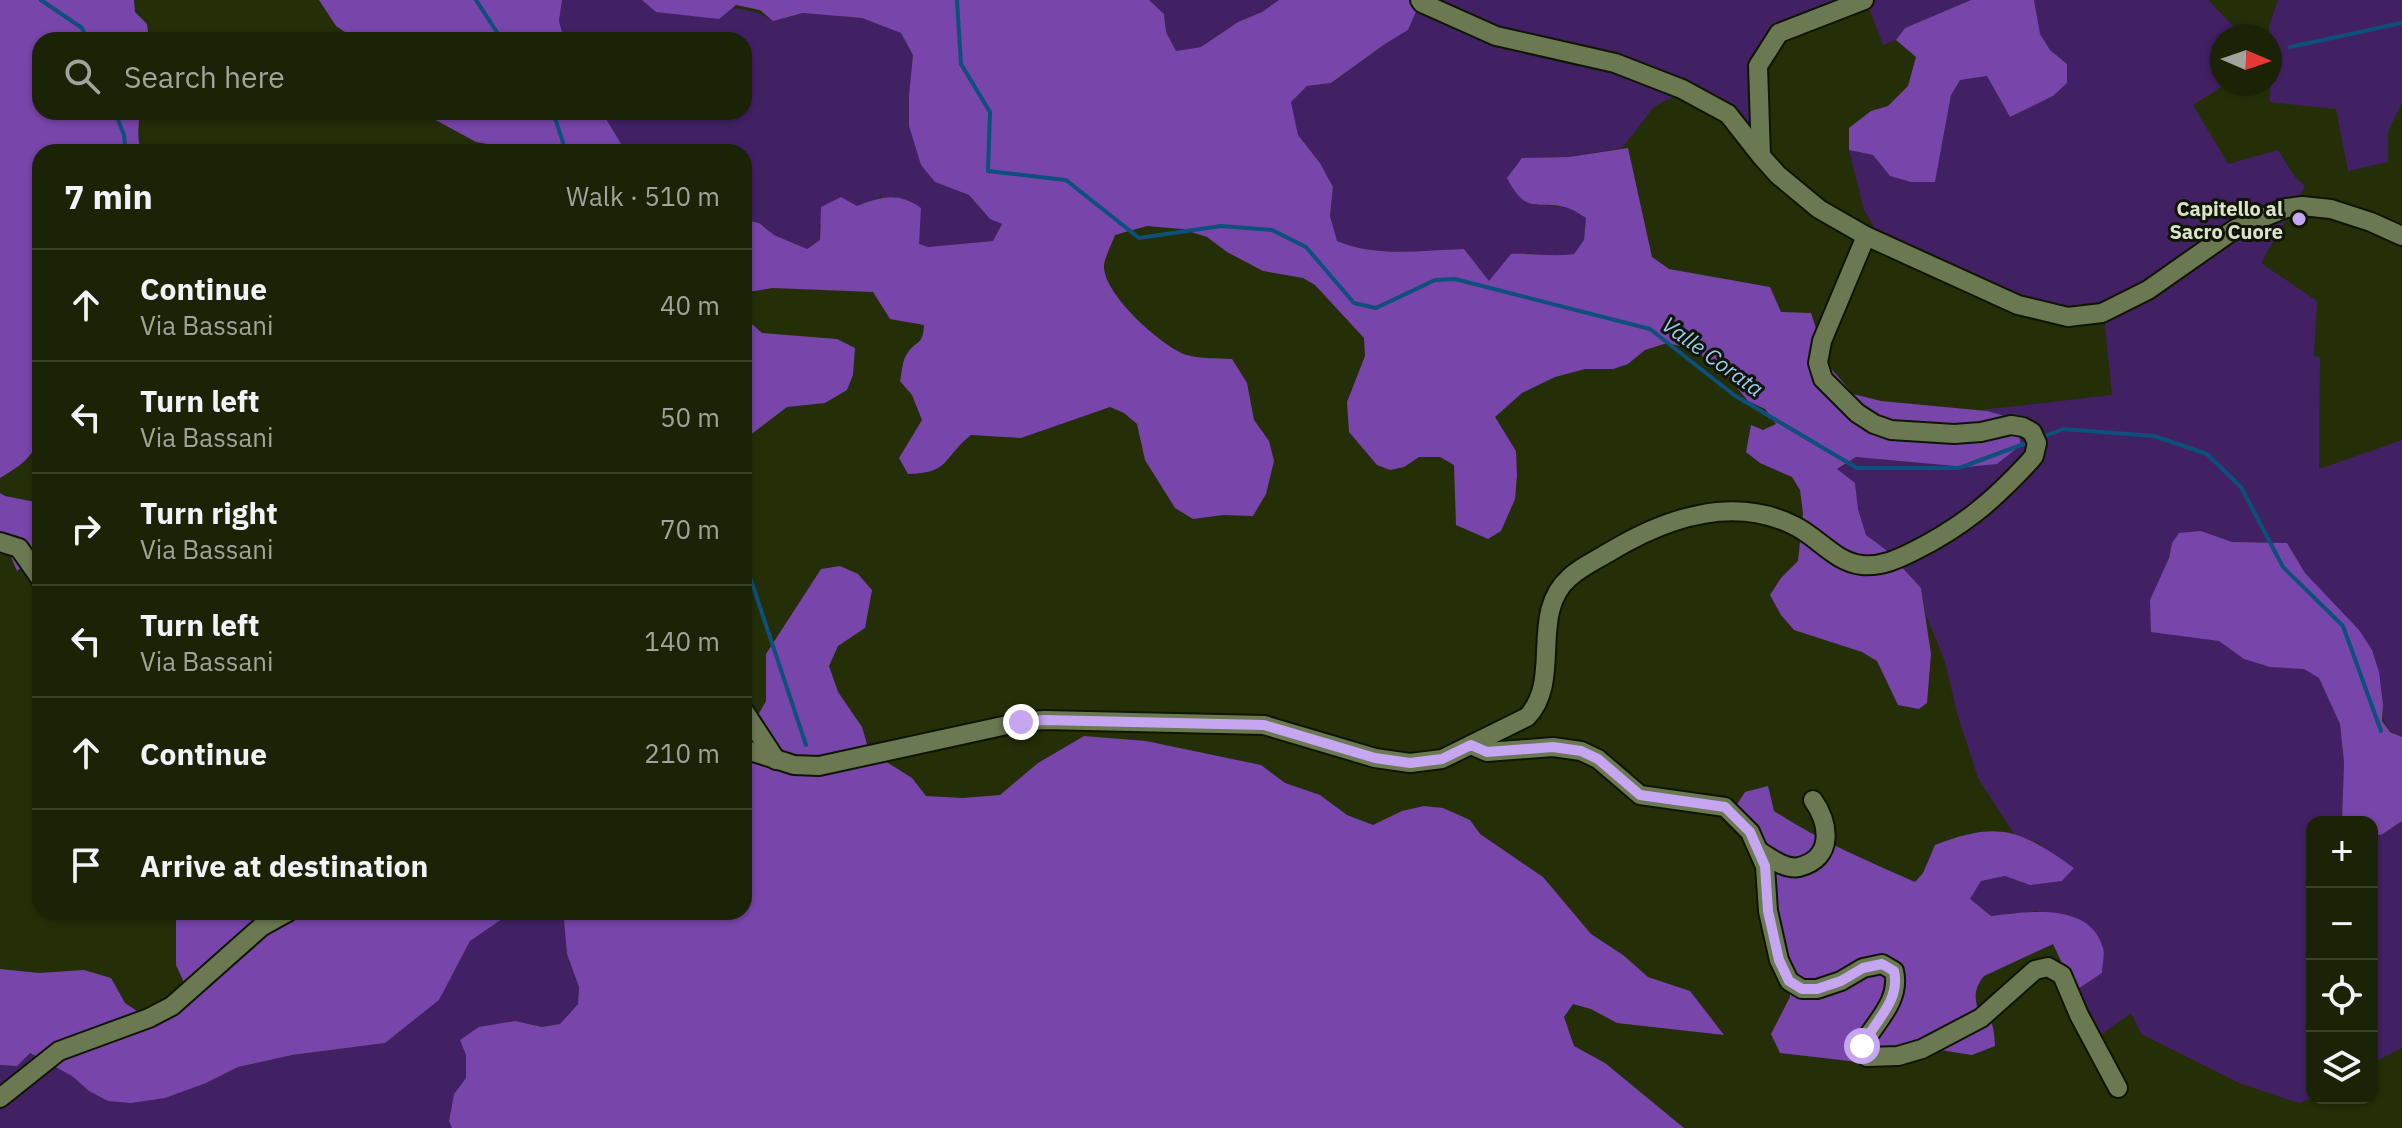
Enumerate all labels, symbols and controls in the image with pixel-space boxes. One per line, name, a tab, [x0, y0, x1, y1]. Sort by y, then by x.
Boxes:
north arrow	[2210, 24, 2282, 96]
search box	[32, 32, 752, 120]
icon: search	[60, 54, 104, 98]
text: Search here	[124, 57, 285, 96]
text: 7 min	[64, 174, 153, 218]
text: Walk · 510 m	[566, 179, 720, 213]
place label: Capitello al Sacro Cuore	[2169, 195, 2283, 245]
marker: Capitello al Sacro Cuore	[2290, 210, 2308, 228]
text: Continue	[140, 269, 267, 308]
icon: ahead	[64, 283, 108, 327]
text: 40 m	[660, 288, 720, 322]
text: Via Bassani	[140, 308, 274, 342]
water label: Valle Corata	[1656, 309, 1770, 403]
text: Turn left	[140, 381, 259, 420]
icon: left	[64, 395, 108, 439]
text: 50 m	[660, 400, 720, 434]
text: Via Bassani	[140, 420, 274, 454]
text: Turn right	[140, 493, 278, 532]
icon: right	[64, 507, 108, 551]
text: 70 m	[660, 512, 720, 546]
text: Via Bassani	[140, 532, 274, 566]
text: Turn left	[140, 605, 259, 644]
icon: left	[64, 619, 108, 663]
text: 140 m	[644, 624, 720, 658]
text: Via Bassani	[140, 644, 274, 678]
route end	[1003, 704, 1039, 740]
icon: ahead	[64, 731, 108, 775]
text: Continue	[140, 734, 267, 773]
text: 210 m	[644, 736, 720, 770]
map controls	[2306, 816, 2378, 1104]
button: +	[2306, 816, 2378, 888]
icon: arrive	[64, 843, 108, 887]
text: Arrive at destination	[140, 846, 428, 885]
button: −	[2306, 888, 2378, 960]
button: locate	[2306, 960, 2378, 1032]
route start	[1844, 1028, 1880, 1064]
button: layers	[2306, 1032, 2378, 1104]

